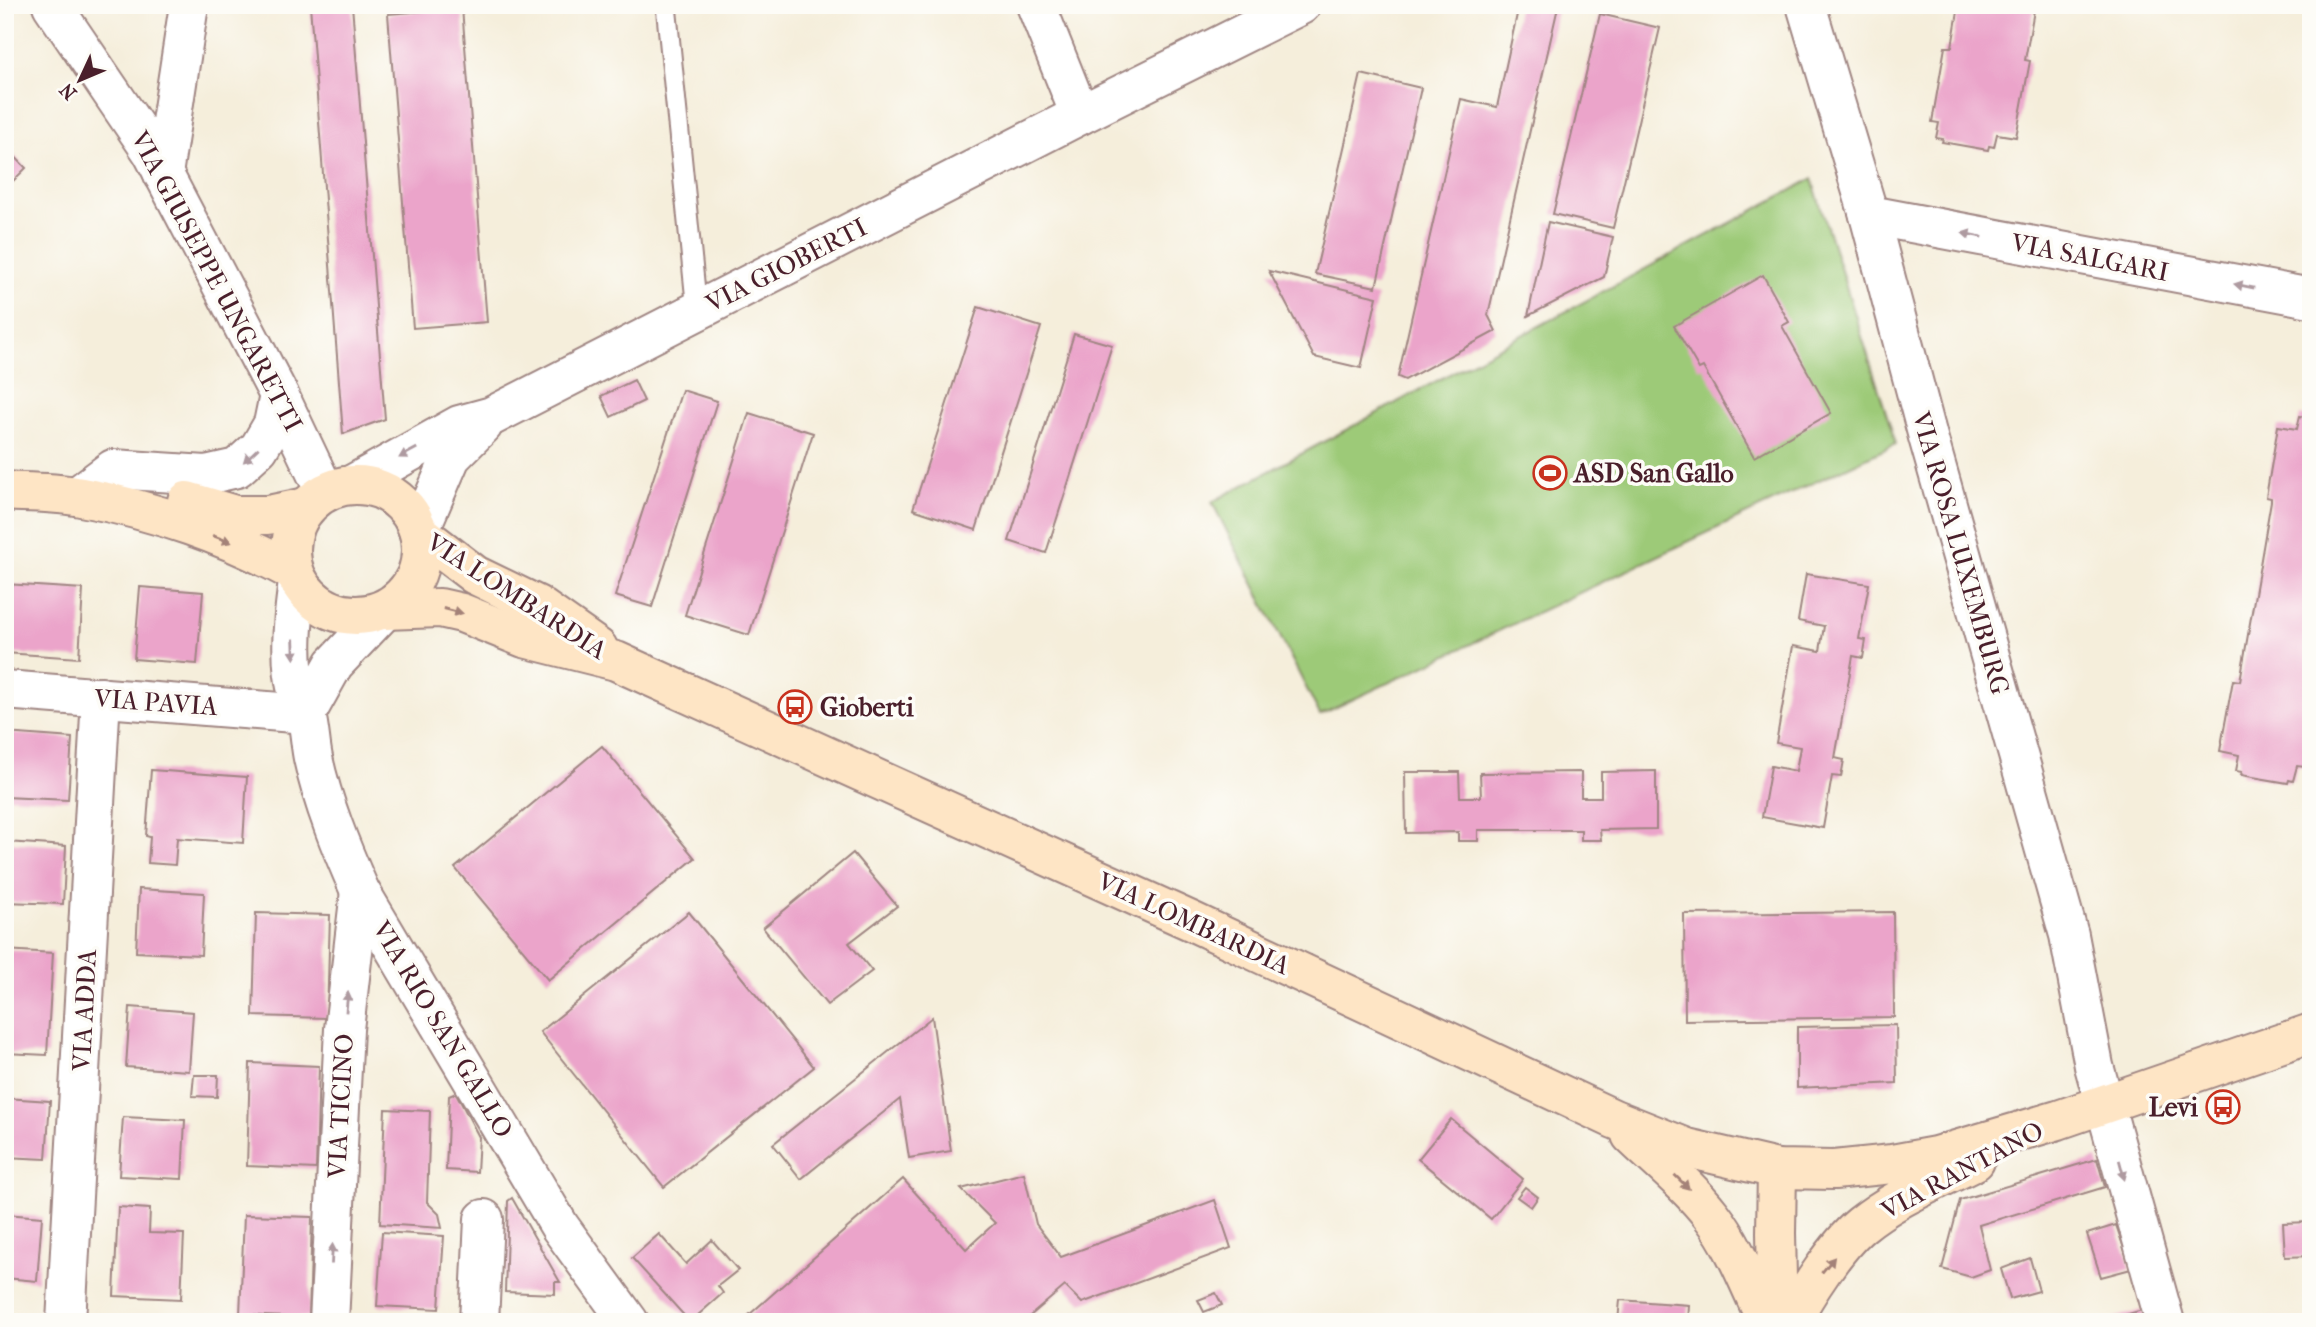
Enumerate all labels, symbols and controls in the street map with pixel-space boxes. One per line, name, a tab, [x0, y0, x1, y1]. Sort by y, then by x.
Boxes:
north arrow	[46, 46, 116, 116]
text: N	[55, 78, 81, 104]
street label: VIA GIUSEPPE UNGARETTI	[124, 125, 309, 437]
street label: VIA GIOBERTI	[700, 212, 872, 320]
street label: VIA SALGARI	[2008, 227, 2171, 288]
one-way arrow	[1961, 229, 1983, 240]
one-way arrow	[2233, 280, 2255, 291]
street label: VIA ROSA LUXEMBURG	[1905, 407, 2016, 698]
one-way arrow	[242, 446, 259, 463]
one-way arrow	[398, 447, 418, 459]
sports icon: ASD San Gallo	[1531, 454, 1569, 492]
place label: ASD San Gallo	[1572, 458, 1734, 489]
street label: VIA LOMBARDIA	[420, 526, 613, 667]
one-way arrow	[211, 534, 232, 545]
one-way arrow	[442, 606, 464, 617]
one-way arrow	[288, 638, 299, 660]
street label: VIA PAVIA	[92, 683, 220, 722]
bus stop icon: Gioberti	[776, 688, 814, 726]
place label: Gioberti	[820, 692, 914, 723]
street label: VIA LOMBARDIA	[1092, 865, 1296, 982]
street label: VIA RIO SAN GALLO	[365, 914, 520, 1143]
street label: VIA ADDA	[66, 947, 103, 1073]
one-way arrow	[342, 991, 353, 1013]
street label: VIA TICINO	[321, 1033, 360, 1180]
bus stop icon: Levi	[2204, 1088, 2242, 1126]
place label: Levi	[2149, 1092, 2198, 1123]
street label: VIA RANTANO	[1875, 1115, 2048, 1227]
one-way arrow	[2118, 1160, 2128, 1181]
one-way arrow	[1673, 1174, 1690, 1190]
one-way arrow	[327, 1242, 338, 1264]
one-way arrow	[1820, 1256, 1835, 1273]

